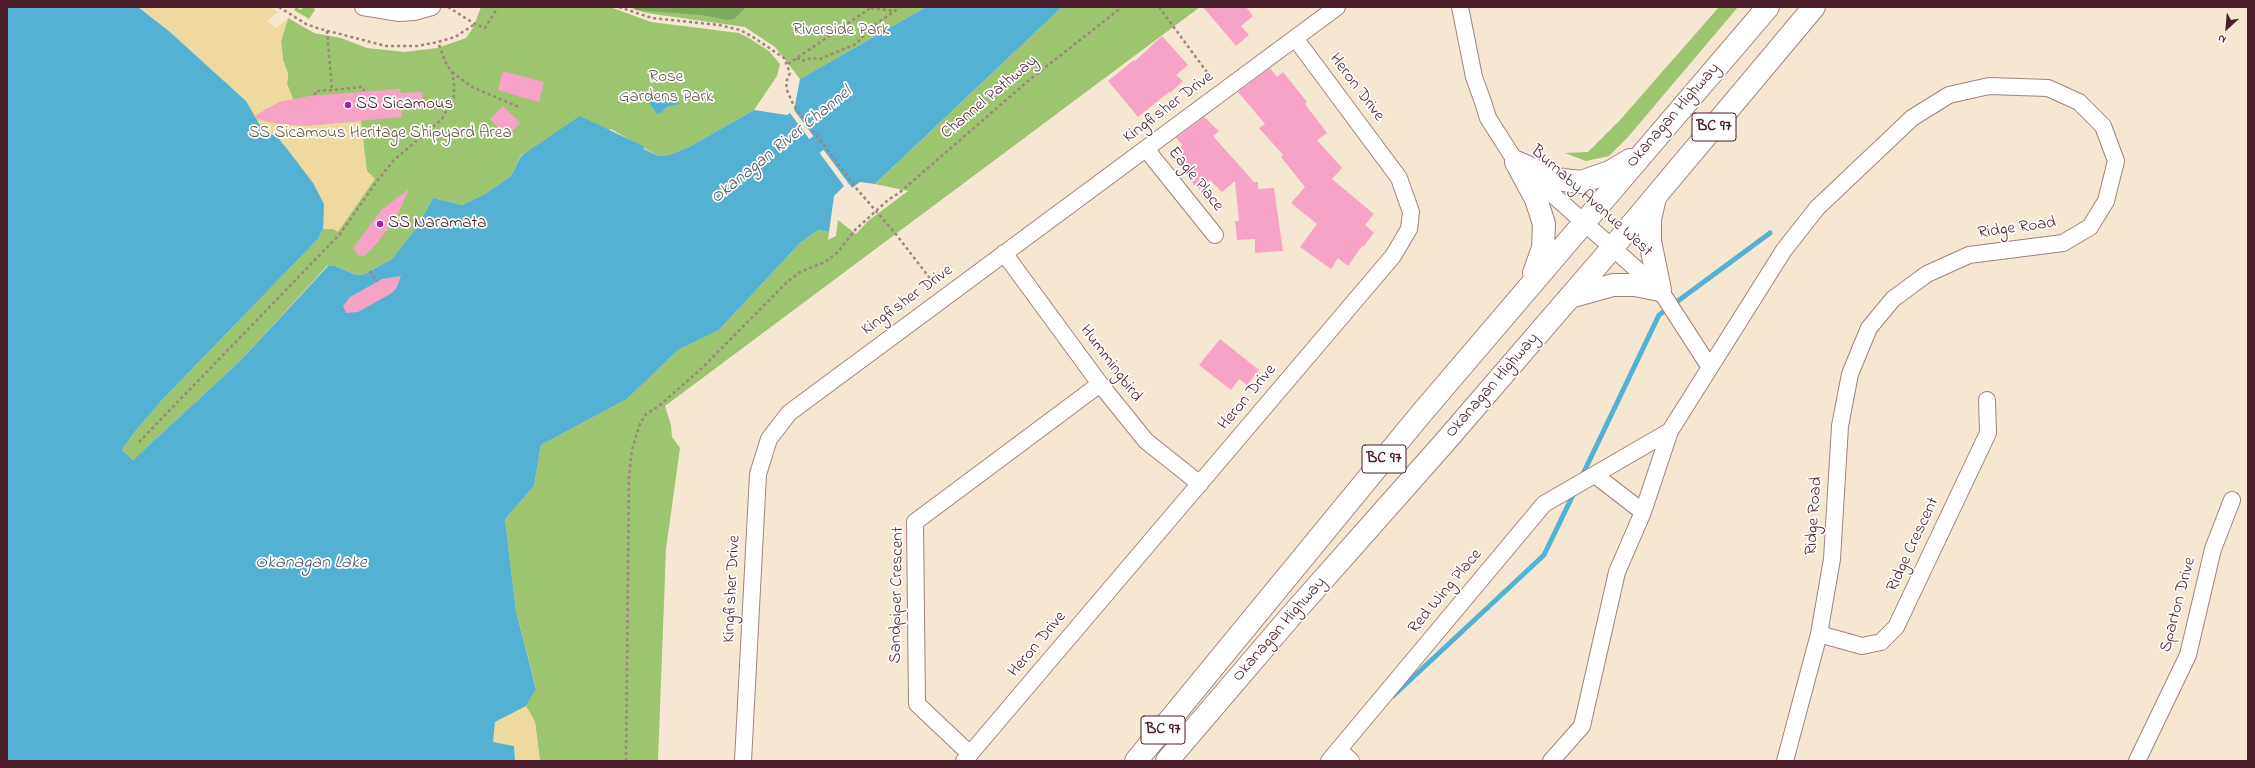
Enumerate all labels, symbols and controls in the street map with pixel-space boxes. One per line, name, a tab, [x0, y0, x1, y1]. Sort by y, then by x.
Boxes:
north arrow	[2207, 8, 2247, 48]
park label: Riverside Park	[793, 21, 889, 41]
text: N	[2215, 30, 2229, 48]
street label: Heron Drive	[1324, 50, 1388, 126]
street label: Channel Pathway	[938, 52, 1042, 144]
street label: Okanagan Highway	[1623, 59, 1725, 173]
street label: Kingfisher Drive	[1120, 67, 1218, 149]
park label: Rose Gardens Park	[619, 68, 713, 108]
water label: Okanagan River Channel	[707, 83, 857, 209]
place label: SS Sicamous	[356, 95, 453, 115]
marker: SS Sicamous	[343, 100, 353, 110]
road number: BC 97	[1692, 113, 1736, 141]
park label: SS Sicamous Heritage Shipyard Area	[248, 124, 512, 144]
street label: Burnaby Avenue West	[1526, 142, 1656, 262]
street label: Eagle Place	[1163, 144, 1227, 216]
street label: Ridge Road	[1977, 213, 2057, 245]
place label: SS Naramata	[388, 214, 486, 234]
marker: SS Naramata	[375, 219, 385, 229]
street label: Kingfisher Drive	[858, 261, 958, 341]
street label: Hummingbird	[1074, 321, 1146, 407]
street label: Okanagan Highway	[1442, 329, 1544, 443]
street label: Heron Drive	[1215, 361, 1281, 435]
road number: BC 97	[1362, 445, 1406, 473]
street label: Ridge Road	[1802, 476, 1828, 556]
street label: Ridge Crescent	[1883, 495, 1945, 595]
street label: Sandpiper Crescent	[887, 526, 909, 664]
street label: Kingfisher Drive	[720, 535, 746, 643]
street label: Red Wing Place	[1405, 546, 1487, 638]
water label: Okanagan Lake	[255, 553, 367, 575]
street label: Sparton Drive	[2157, 555, 2201, 655]
street label: Okanagan Highway	[1229, 573, 1331, 687]
street label: Heron Drive	[1005, 608, 1071, 682]
road number: BC 97	[1141, 716, 1185, 744]

